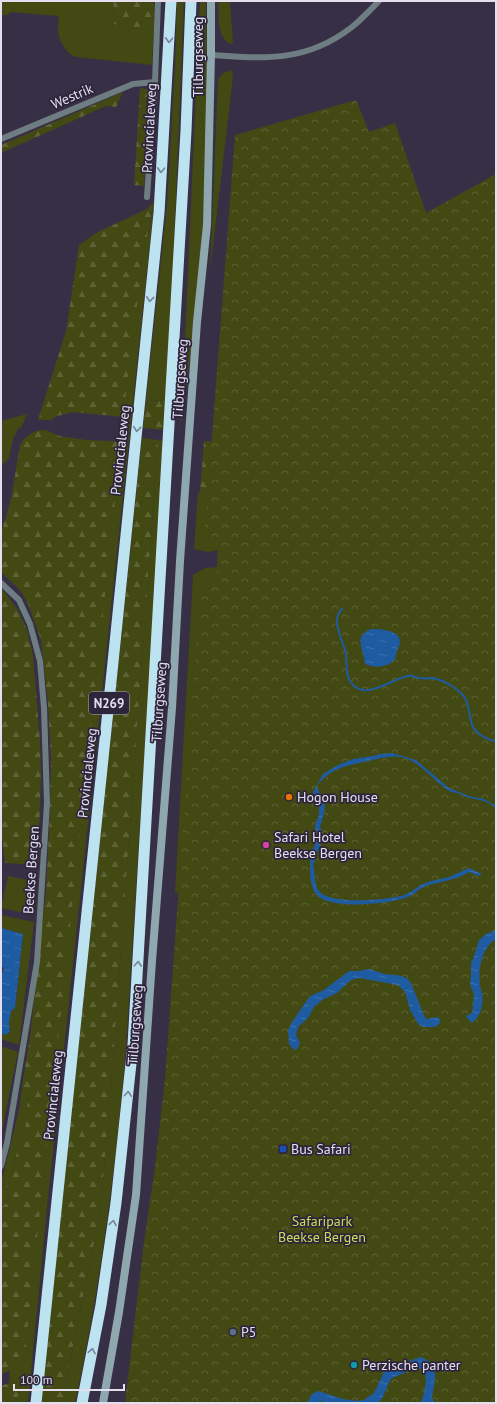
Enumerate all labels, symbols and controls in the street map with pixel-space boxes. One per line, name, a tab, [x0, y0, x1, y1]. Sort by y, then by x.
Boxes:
street label: Tilburgseweg	[189, 17, 207, 97]
one-way arrow	[164, 37, 173, 43]
street label: Westrik	[48, 79, 96, 113]
street label: Provincialeweg	[138, 82, 160, 174]
one-way arrow	[157, 167, 166, 173]
one-way arrow	[146, 296, 155, 302]
street label: Tilburgseweg	[168, 338, 192, 420]
street label: Provincialeweg	[106, 404, 134, 496]
one-way arrow	[133, 426, 142, 432]
street label: Tilburgseweg	[147, 661, 171, 743]
road number: N269	[89, 692, 129, 714]
street label: Provincialeweg	[73, 727, 101, 819]
place label: Hogon House	[297, 788, 378, 806]
marker: Hogon House	[284, 792, 294, 802]
street label: Beekse Bergen	[19, 825, 43, 915]
place label: Safari Hotel Beekse Bergen	[274, 828, 362, 862]
marker: Safari Hotel Beekse Bergen	[261, 840, 271, 850]
one-way arrow	[133, 961, 142, 967]
street label: Tilburgseweg	[123, 984, 147, 1066]
street label: Provincialeweg	[39, 1049, 67, 1141]
one-way arrow	[123, 1091, 132, 1097]
place label: Bus Safari	[291, 1140, 351, 1158]
marker: Bus Safari	[278, 1144, 288, 1154]
park label: Safaripark Beekse Bergen	[278, 1212, 366, 1246]
one-way arrow	[108, 1220, 117, 1226]
place label: P5	[241, 1323, 256, 1341]
marker: P5	[228, 1327, 238, 1337]
one-way arrow	[87, 1348, 96, 1354]
place label: Perzische panter	[362, 1356, 461, 1374]
marker: Perzische panter	[349, 1360, 359, 1370]
scale bar	[14, 1366, 124, 1392]
text: 100 m	[20, 1372, 53, 1387]

